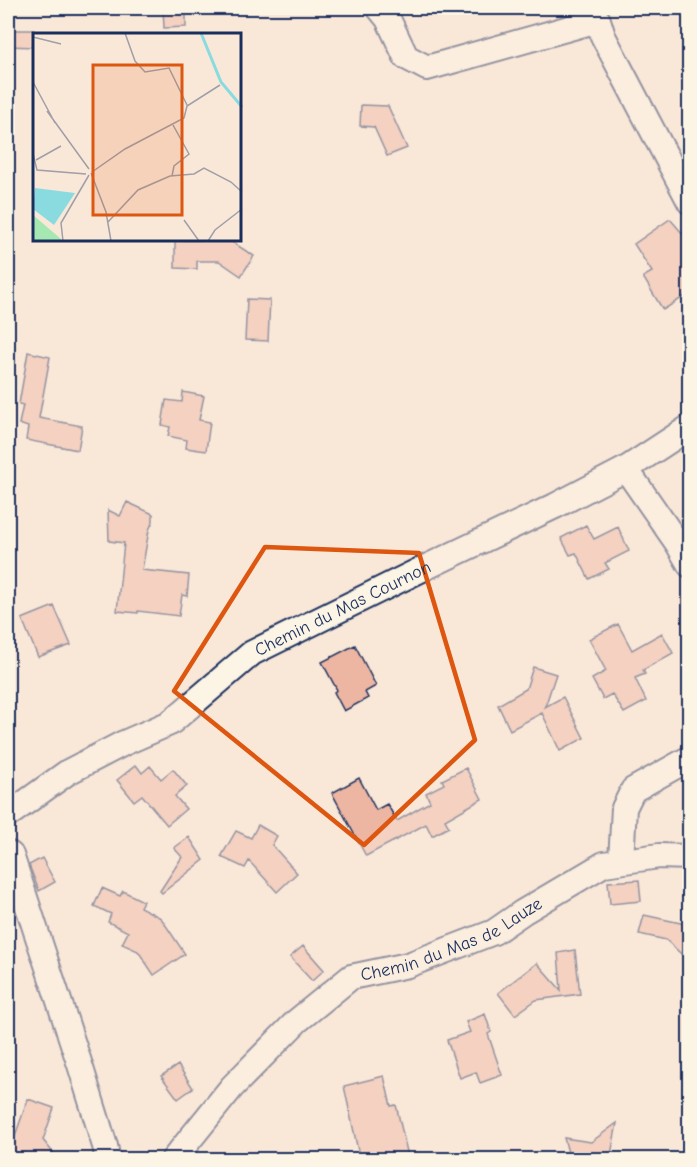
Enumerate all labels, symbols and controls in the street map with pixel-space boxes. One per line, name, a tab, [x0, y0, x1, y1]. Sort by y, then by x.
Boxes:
inset map	[33, 33, 242, 242]
street label: Chemin du Mas Cournon	[251, 556, 434, 661]
street label: Chemin du Mas de Lauze	[359, 893, 546, 985]

